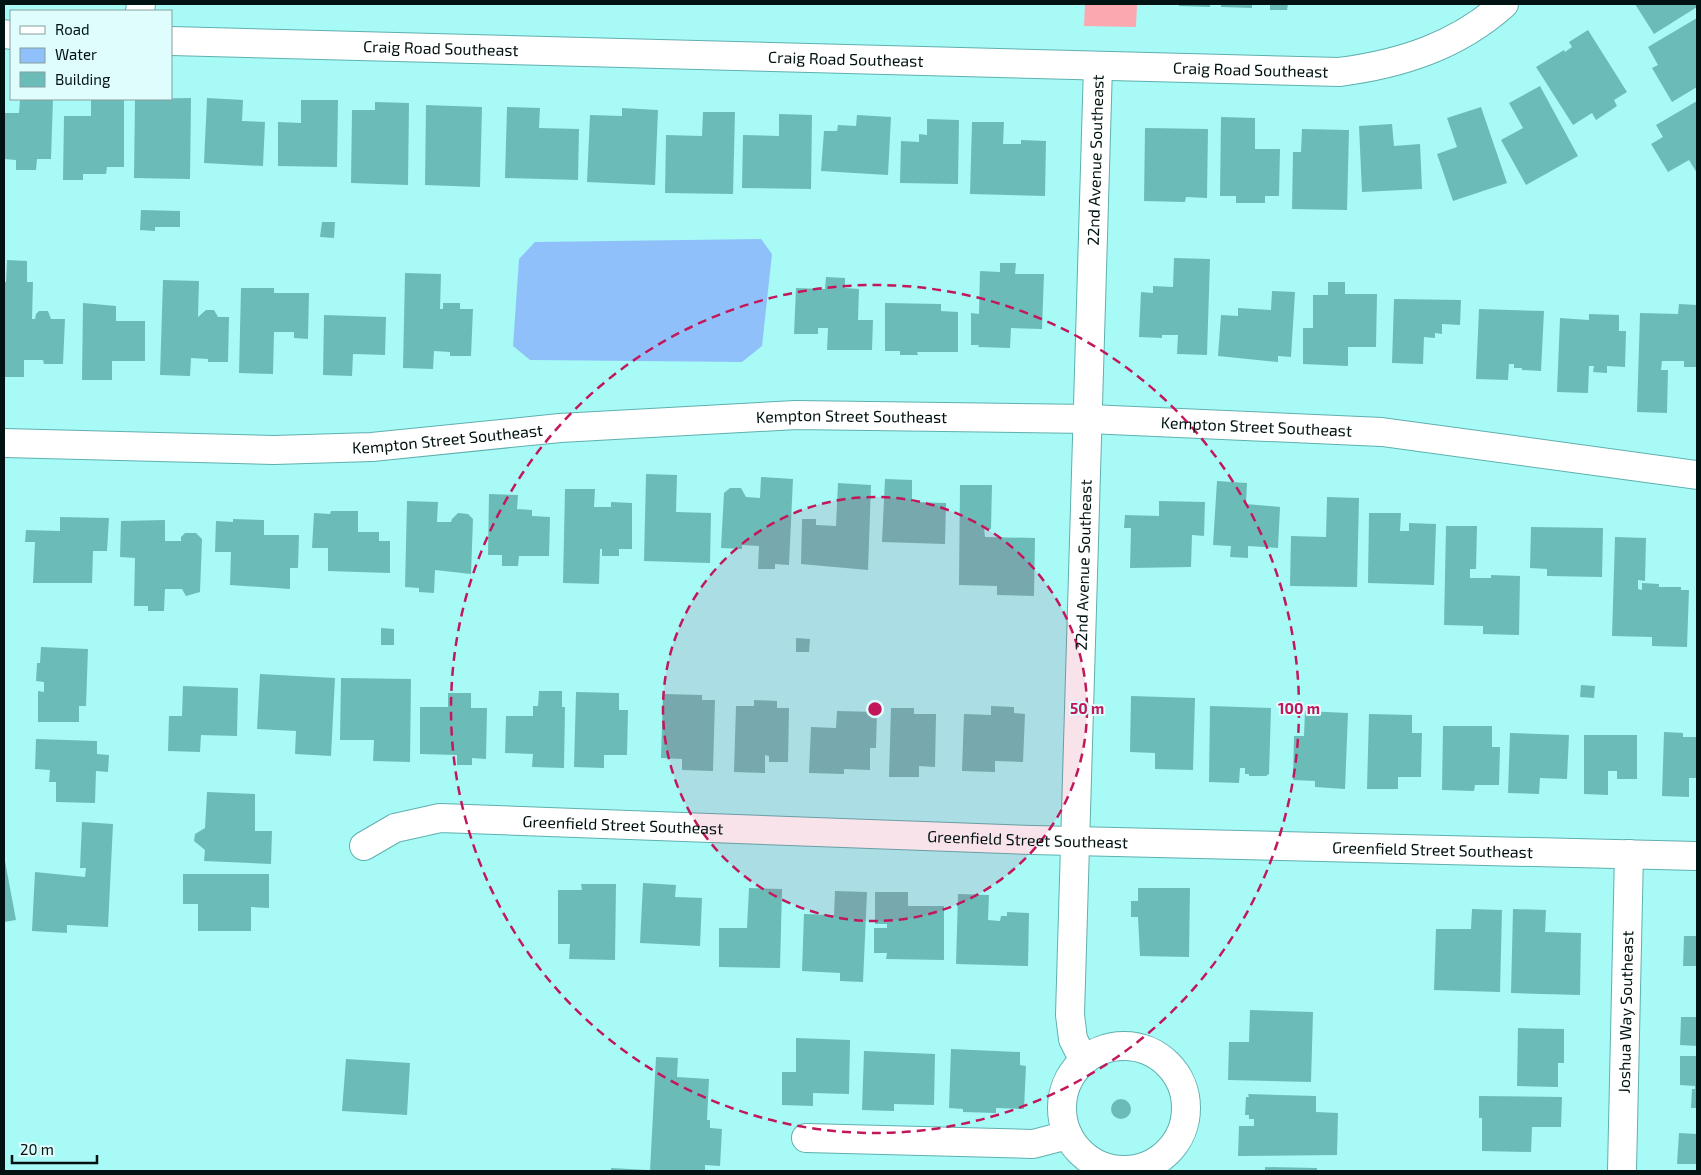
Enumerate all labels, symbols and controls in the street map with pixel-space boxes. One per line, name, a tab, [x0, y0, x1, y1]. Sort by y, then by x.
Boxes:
legend	[10, 10, 172, 100]
text: Road	[55, 20, 90, 38]
street label: Craig Road Southeast	[363, 36, 519, 59]
text: Water	[55, 45, 97, 63]
street label: Craig Road Southeast	[768, 47, 924, 70]
street label: Craig Road Southeast	[1173, 58, 1329, 81]
text: Building	[55, 70, 111, 88]
street label: 22nd Avenue Southeast	[1083, 74, 1107, 246]
street label: Kempton Street Southeast	[755, 405, 947, 426]
street label: Kempton Street Southeast	[1160, 412, 1352, 440]
street label: Kempton Street Southeast	[352, 420, 544, 457]
street label: 22nd Avenue Southeast	[1071, 479, 1095, 651]
text: 50 m	[1070, 699, 1104, 717]
text: 100 m	[1278, 699, 1320, 717]
centre of rings	[866, 700, 884, 718]
street label: Greenfield Street Southeast	[522, 811, 724, 838]
street label: Greenfield Street Southeast	[927, 826, 1128, 851]
street label: Greenfield Street Southeast	[1332, 837, 1533, 861]
street label: Joshua Way Southeast	[1614, 930, 1636, 1094]
scale bar	[12, 1132, 98, 1164]
text: 20 m	[20, 1140, 54, 1158]

